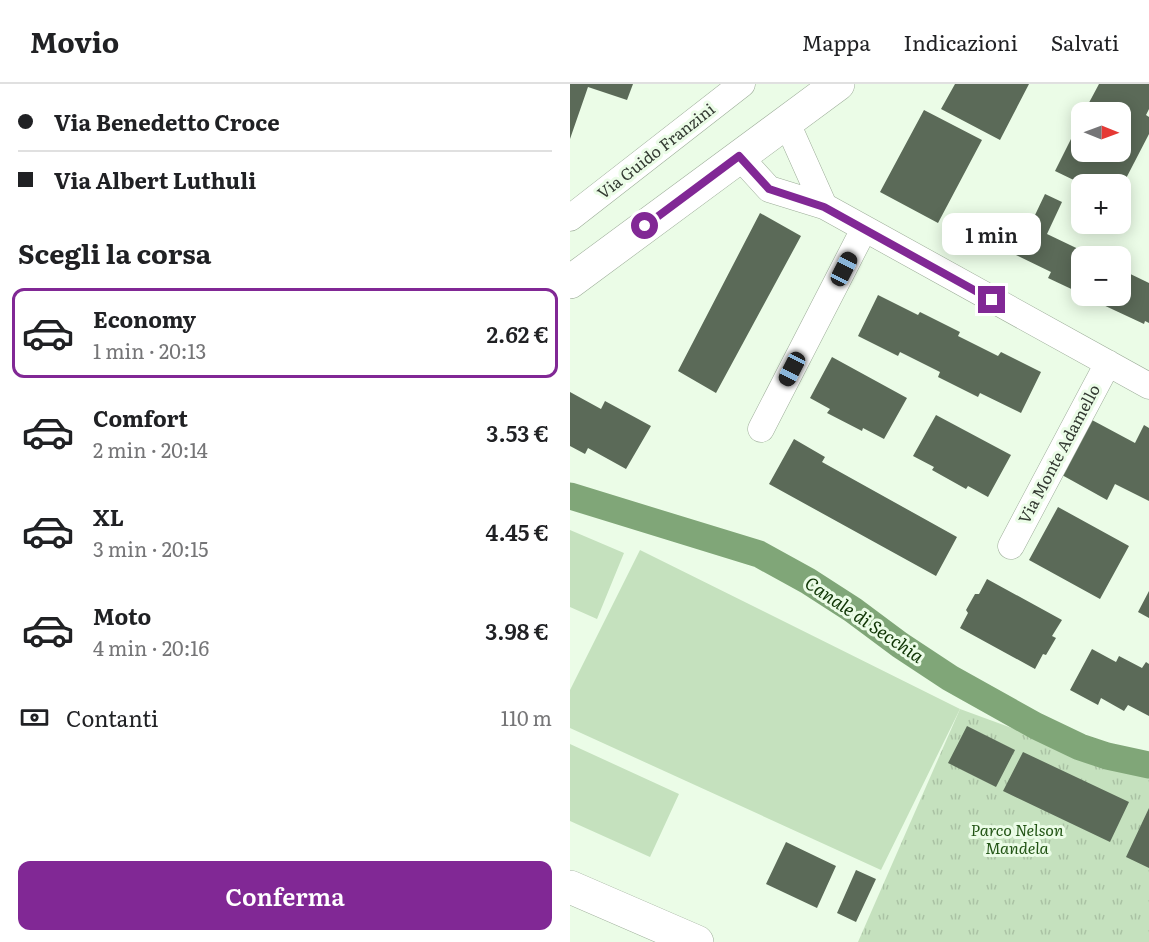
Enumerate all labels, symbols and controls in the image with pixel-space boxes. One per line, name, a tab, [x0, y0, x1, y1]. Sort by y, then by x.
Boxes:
text: Movio	[30, 20, 119, 62]
text: Mappa	[802, 26, 871, 57]
text: Indicazioni	[904, 26, 1018, 57]
text: Salvati	[1051, 26, 1119, 57]
street label: Via Guido Franzini	[591, 97, 719, 204]
north arrow	[1071, 102, 1131, 162]
map controls	[1071, 102, 1131, 306]
text: Via Benedetto Croce	[54, 105, 280, 138]
text: Via Albert Luthuli	[54, 163, 256, 196]
button: +	[1071, 174, 1131, 234]
route start	[631, 212, 658, 239]
callout: 1 min	[942, 213, 1042, 255]
text: 1 min	[965, 219, 1018, 249]
text: Scegli la corsa	[18, 232, 211, 272]
button: −	[1071, 246, 1131, 306]
car	[828, 249, 860, 289]
route end	[978, 286, 1005, 313]
text: Economy	[93, 302, 196, 335]
icon: car	[21, 306, 75, 360]
text: 2.62 €	[487, 317, 549, 350]
text: 1 min · 20:13	[93, 335, 206, 365]
car	[776, 349, 808, 389]
street label: Via Monte Adamello	[1011, 379, 1105, 528]
text: Comfort	[93, 401, 188, 434]
icon: car	[21, 405, 75, 459]
text: 3.53 €	[486, 416, 549, 449]
text: 2 min · 20:14	[93, 434, 208, 464]
text: XL	[93, 500, 124, 533]
icon: car	[21, 504, 75, 558]
text: 4.45 €	[486, 515, 549, 548]
text: 3 min · 20:15	[93, 533, 208, 563]
water label: Canale di Secchia	[800, 569, 930, 669]
text: Moto	[93, 599, 151, 632]
icon: car	[21, 603, 75, 657]
text: 3.98 €	[485, 614, 549, 647]
text: 4 min · 20:16	[93, 632, 209, 662]
icon: cash	[18, 701, 51, 734]
text: Contanti	[66, 701, 158, 734]
text: 110 m	[501, 702, 552, 732]
park label: Parco Nelson Mandela	[971, 817, 1064, 859]
button: Conferma	[18, 861, 552, 930]

